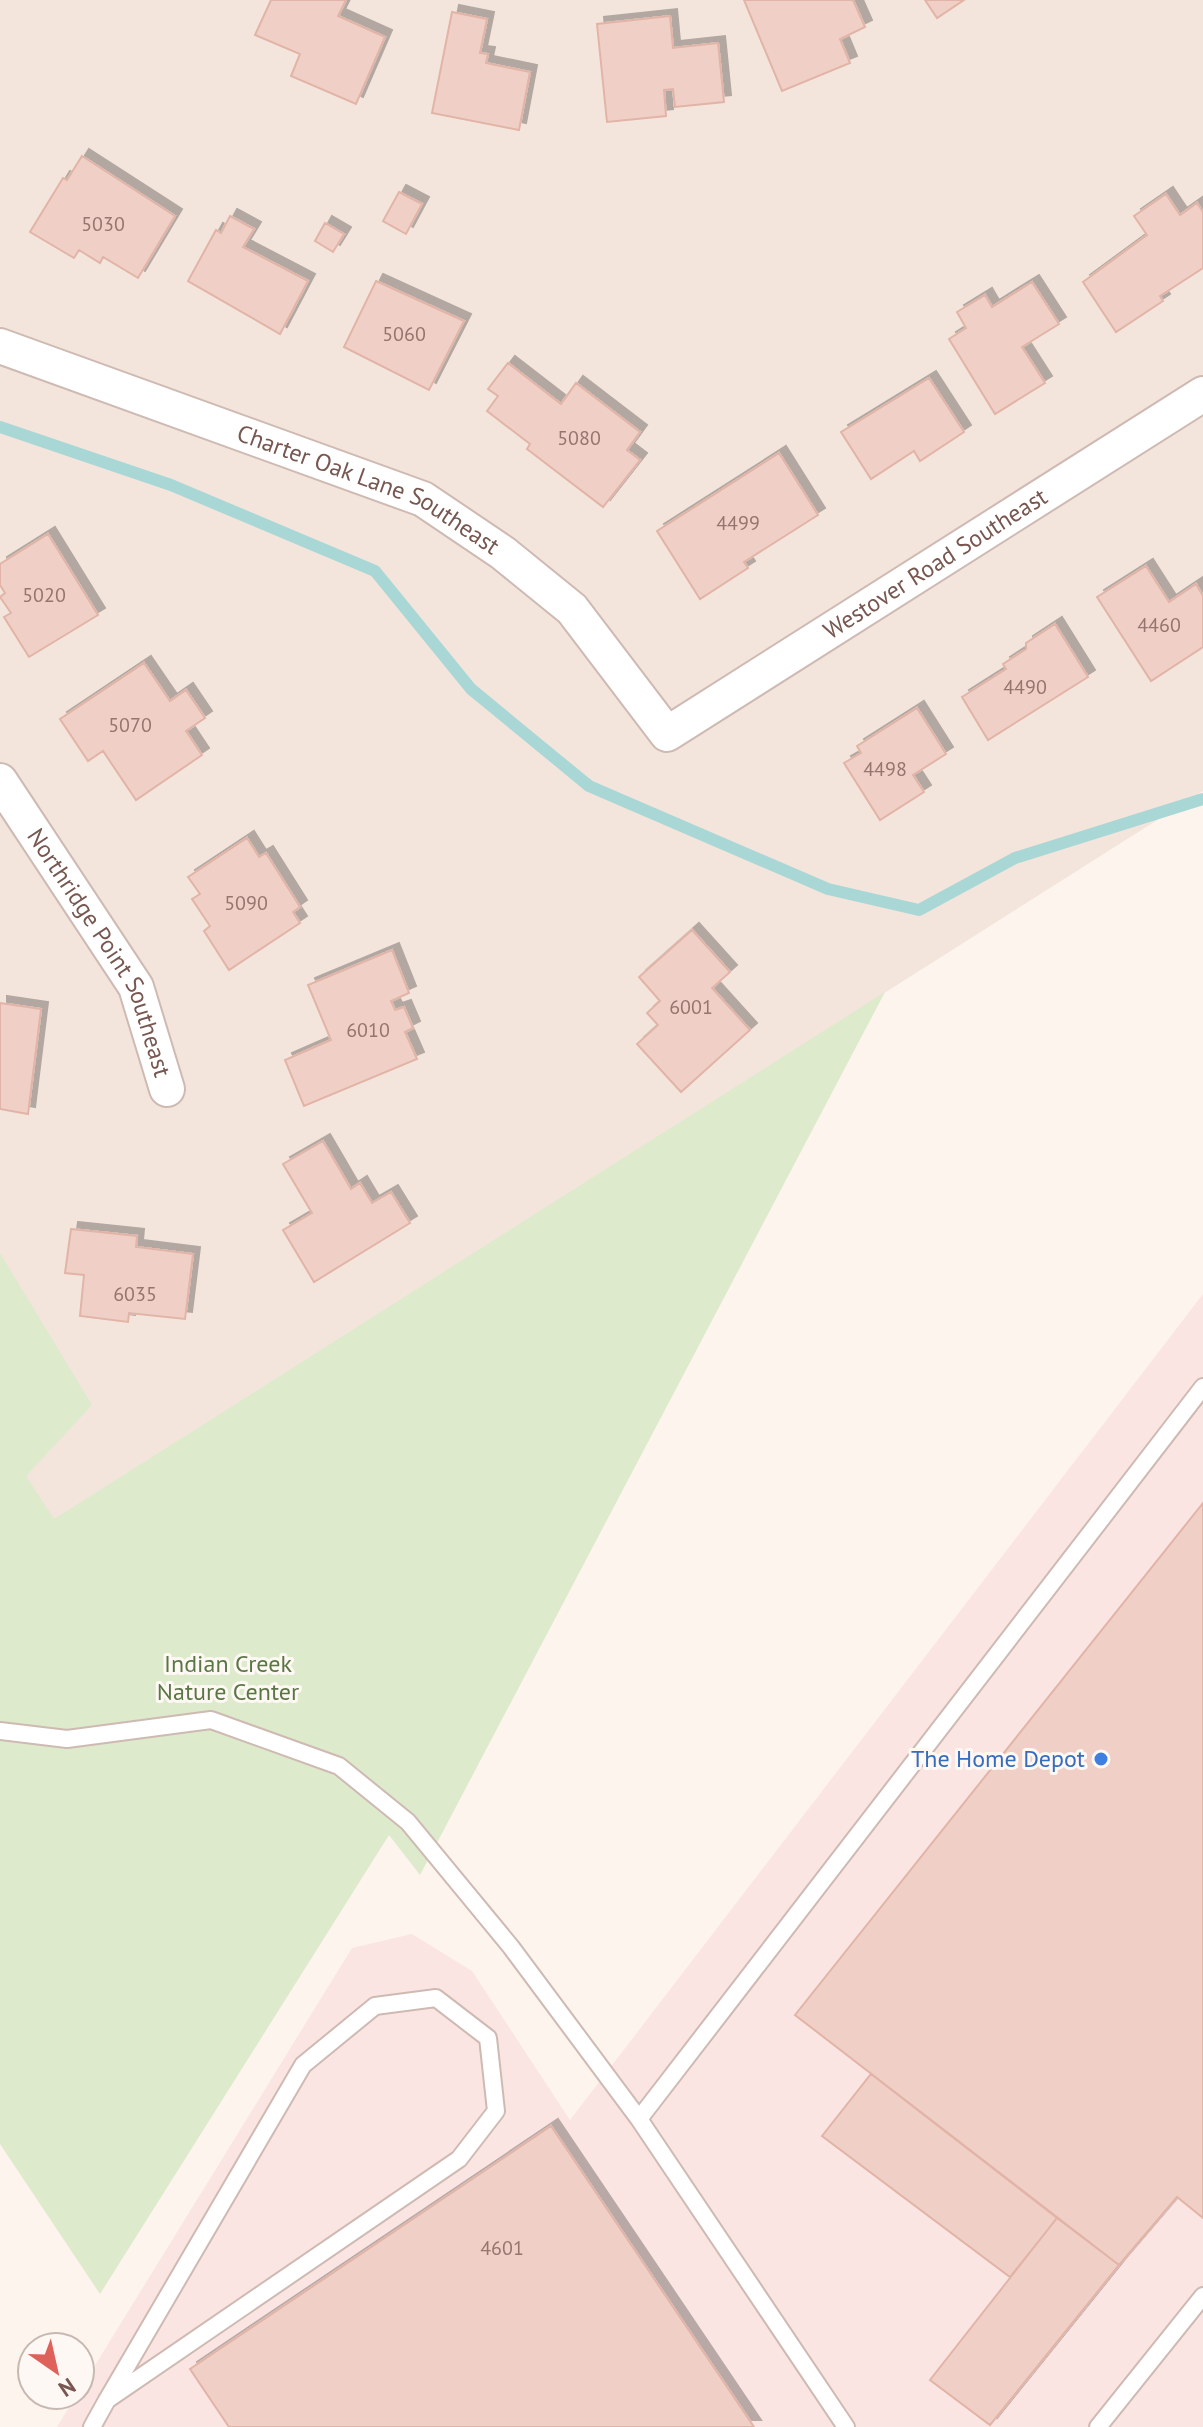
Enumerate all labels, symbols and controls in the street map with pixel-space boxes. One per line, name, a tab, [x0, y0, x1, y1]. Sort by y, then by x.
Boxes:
house number: 5030	[81, 211, 125, 237]
house number: 5060	[382, 321, 426, 347]
street label: Charter Oak Lane Southeast	[233, 417, 506, 561]
house number: 5080	[557, 425, 601, 451]
street label: Westover Road Southeast	[817, 481, 1053, 646]
house number: 4499	[716, 510, 760, 536]
house number: 5020	[22, 582, 66, 608]
house number: 4460	[1137, 612, 1181, 638]
house number: 4490	[1003, 674, 1047, 700]
house number: 5070	[108, 712, 152, 738]
house number: 4498	[863, 756, 907, 782]
street label: Northridge Point Southeast	[21, 822, 178, 1081]
house number: 5090	[224, 890, 268, 916]
house number: 6001	[669, 994, 713, 1020]
house number: 6010	[346, 1017, 390, 1043]
house number: 6035	[113, 1281, 157, 1307]
park label: Indian Creek Nature Center	[157, 1648, 299, 1707]
place label: The Home Depot	[911, 1743, 1085, 1774]
marker: The Home Depot	[1092, 1750, 1110, 1768]
house number: 4601	[480, 2235, 524, 2261]
north arrow	[16, 2331, 96, 2411]
text: N	[53, 2372, 81, 2403]

